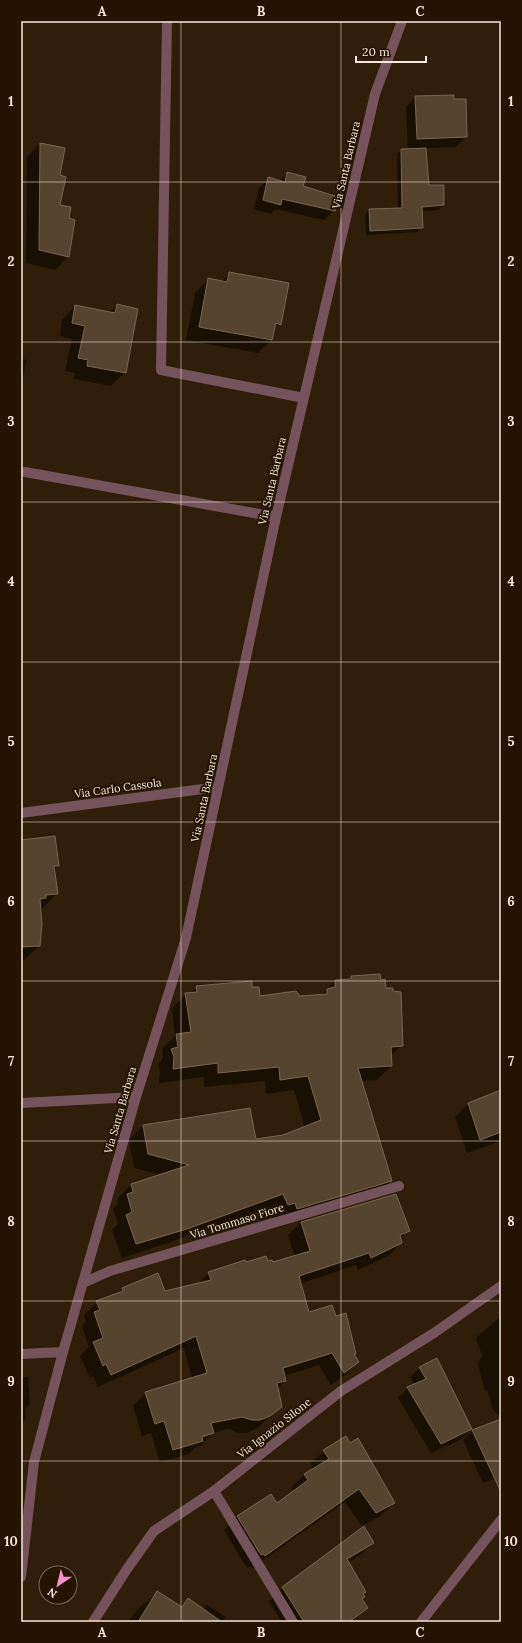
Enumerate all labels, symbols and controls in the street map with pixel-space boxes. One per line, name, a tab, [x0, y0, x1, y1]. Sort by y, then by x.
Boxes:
text: A	[98, 3, 107, 20]
text: B	[257, 3, 266, 20]
text: C	[416, 3, 425, 20]
scale bar	[356, 38, 426, 64]
text: 20 m	[362, 44, 390, 59]
text: 1	[8, 93, 14, 110]
text: 1	[508, 93, 514, 110]
street label: Via Santa Barbara	[329, 119, 363, 211]
text: 2	[8, 253, 15, 270]
text: 2	[508, 253, 515, 270]
text: 3	[7, 413, 15, 430]
text: 3	[507, 413, 515, 430]
street label: Via Santa Barbara	[255, 435, 289, 527]
text: 4	[7, 573, 15, 590]
text: 4	[507, 573, 515, 590]
text: 5	[7, 733, 15, 750]
text: 5	[507, 733, 515, 750]
street label: Via Santa Barbara	[188, 752, 220, 844]
street label: Via Carlo Cassola	[73, 775, 163, 801]
text: 6	[7, 893, 15, 910]
text: 6	[507, 893, 515, 910]
text: 7	[8, 1053, 14, 1070]
text: 7	[508, 1053, 514, 1070]
street label: Via Santa Barbara	[101, 1065, 139, 1156]
street label: Via Tommaso Fiore	[187, 1200, 286, 1242]
text: 8	[7, 1213, 15, 1230]
text: 8	[507, 1213, 515, 1230]
text: 9	[7, 1373, 15, 1390]
text: 9	[507, 1373, 515, 1390]
street label: Via Ignazio Silone	[233, 1395, 314, 1462]
text: 10	[4, 1533, 18, 1550]
text: 10	[504, 1533, 518, 1550]
north arrow	[38, 1565, 78, 1605]
text: N	[44, 1585, 60, 1601]
text: A	[98, 1624, 107, 1641]
text: B	[257, 1624, 266, 1641]
text: C	[416, 1624, 425, 1641]

